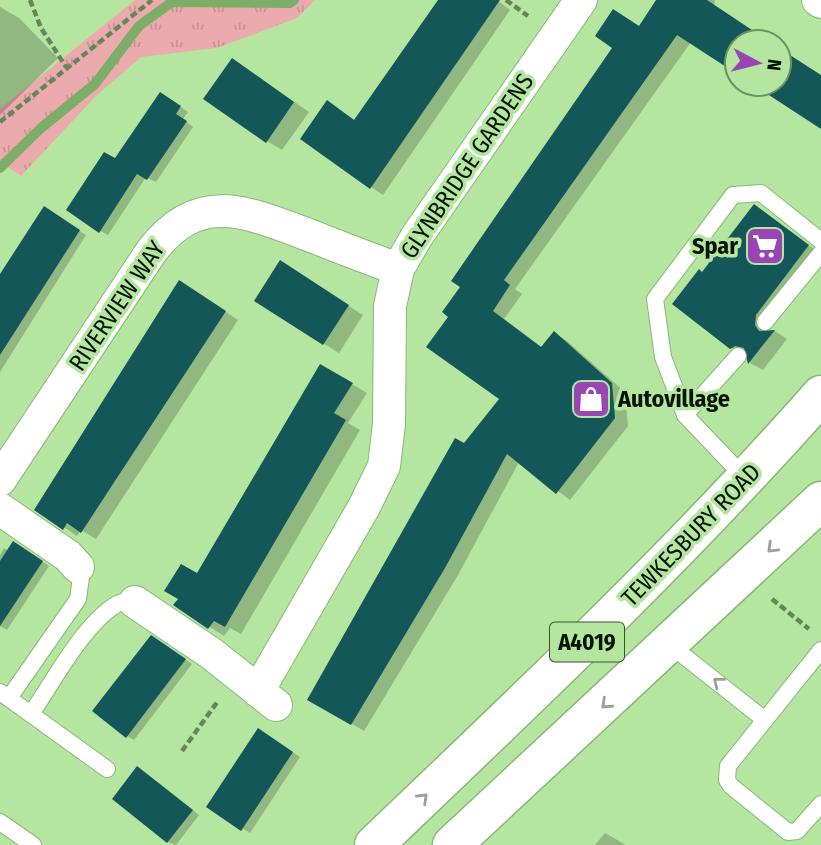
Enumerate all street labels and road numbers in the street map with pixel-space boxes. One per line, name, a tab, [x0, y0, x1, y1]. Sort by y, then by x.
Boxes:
street label: GLYNBRIDGE GARDENS	[395, 68, 539, 264]
street label: RIVERVIEW WAY	[63, 236, 171, 376]
street label: TEWKESBURY ROAD	[616, 458, 766, 612]
road number: A4019	[550, 622, 624, 662]

